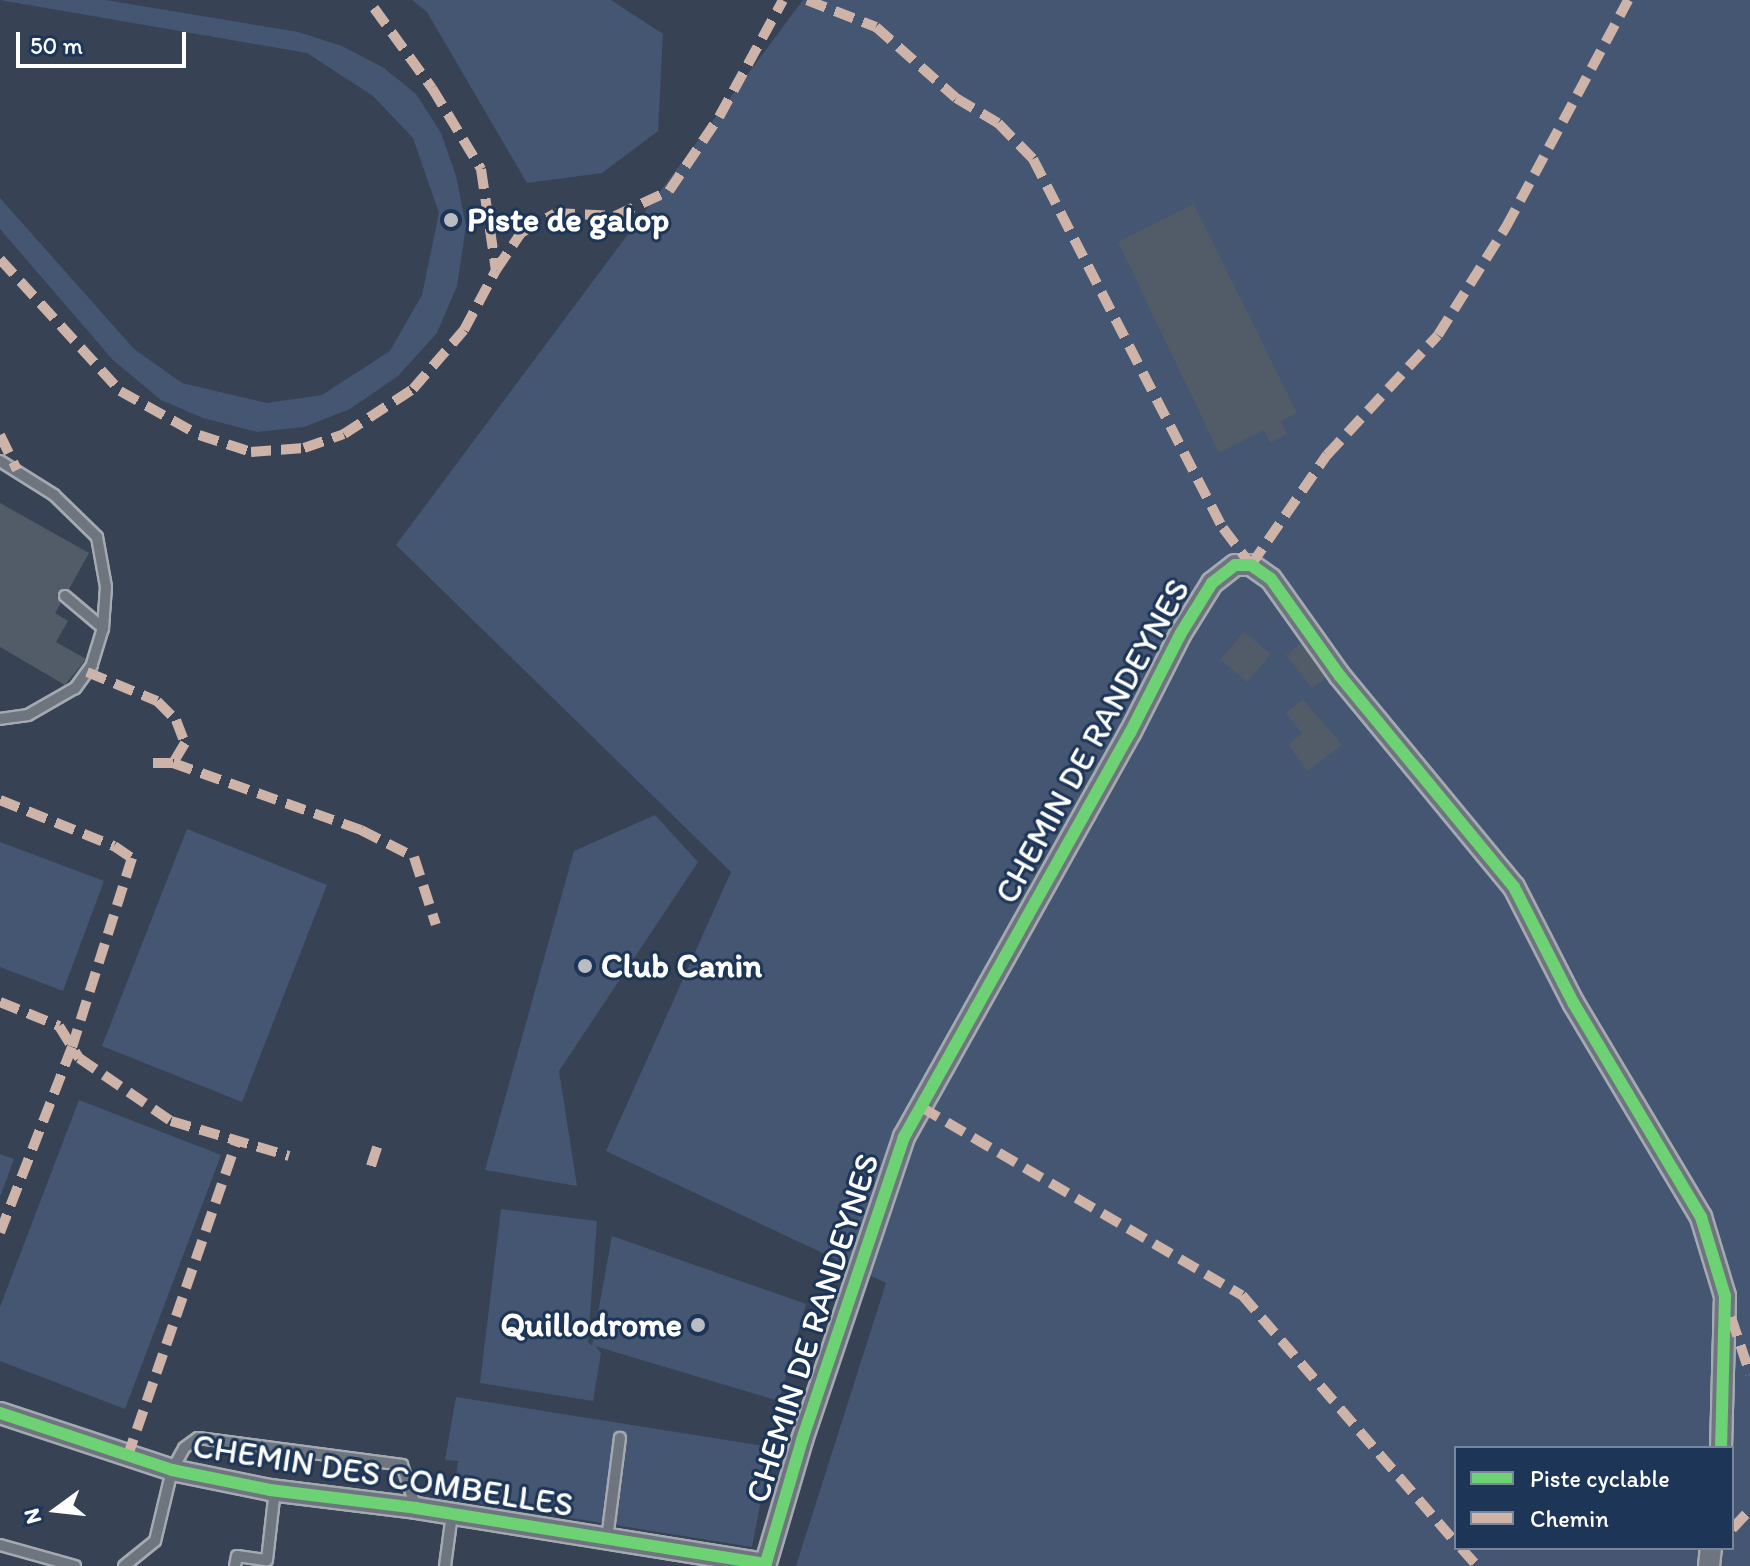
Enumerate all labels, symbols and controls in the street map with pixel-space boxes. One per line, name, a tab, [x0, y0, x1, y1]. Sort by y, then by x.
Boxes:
scale bar	[20, 16, 190, 66]
text: 50 m	[30, 31, 83, 60]
place label: Piste de galop	[467, 200, 669, 240]
marker: Piste de galop	[442, 211, 460, 229]
street label: CHEMIN DE RANDEYNES	[985, 571, 1199, 911]
place label: Club Canin	[601, 946, 762, 986]
marker: Club Canin	[576, 957, 594, 975]
street label: CHEMIN DE RANDEYNES	[736, 1148, 888, 1508]
place label: Quillodrome	[500, 1305, 682, 1345]
marker: Quillodrome	[689, 1316, 707, 1334]
street label: CHEMIN DES COMBELLES	[189, 1425, 577, 1525]
legend	[1454, 1446, 1734, 1550]
text: Piste cyclable	[1530, 1464, 1670, 1493]
north arrow	[16, 1470, 96, 1550]
text: Chemin	[1530, 1504, 1609, 1533]
text: N	[17, 1506, 47, 1527]

